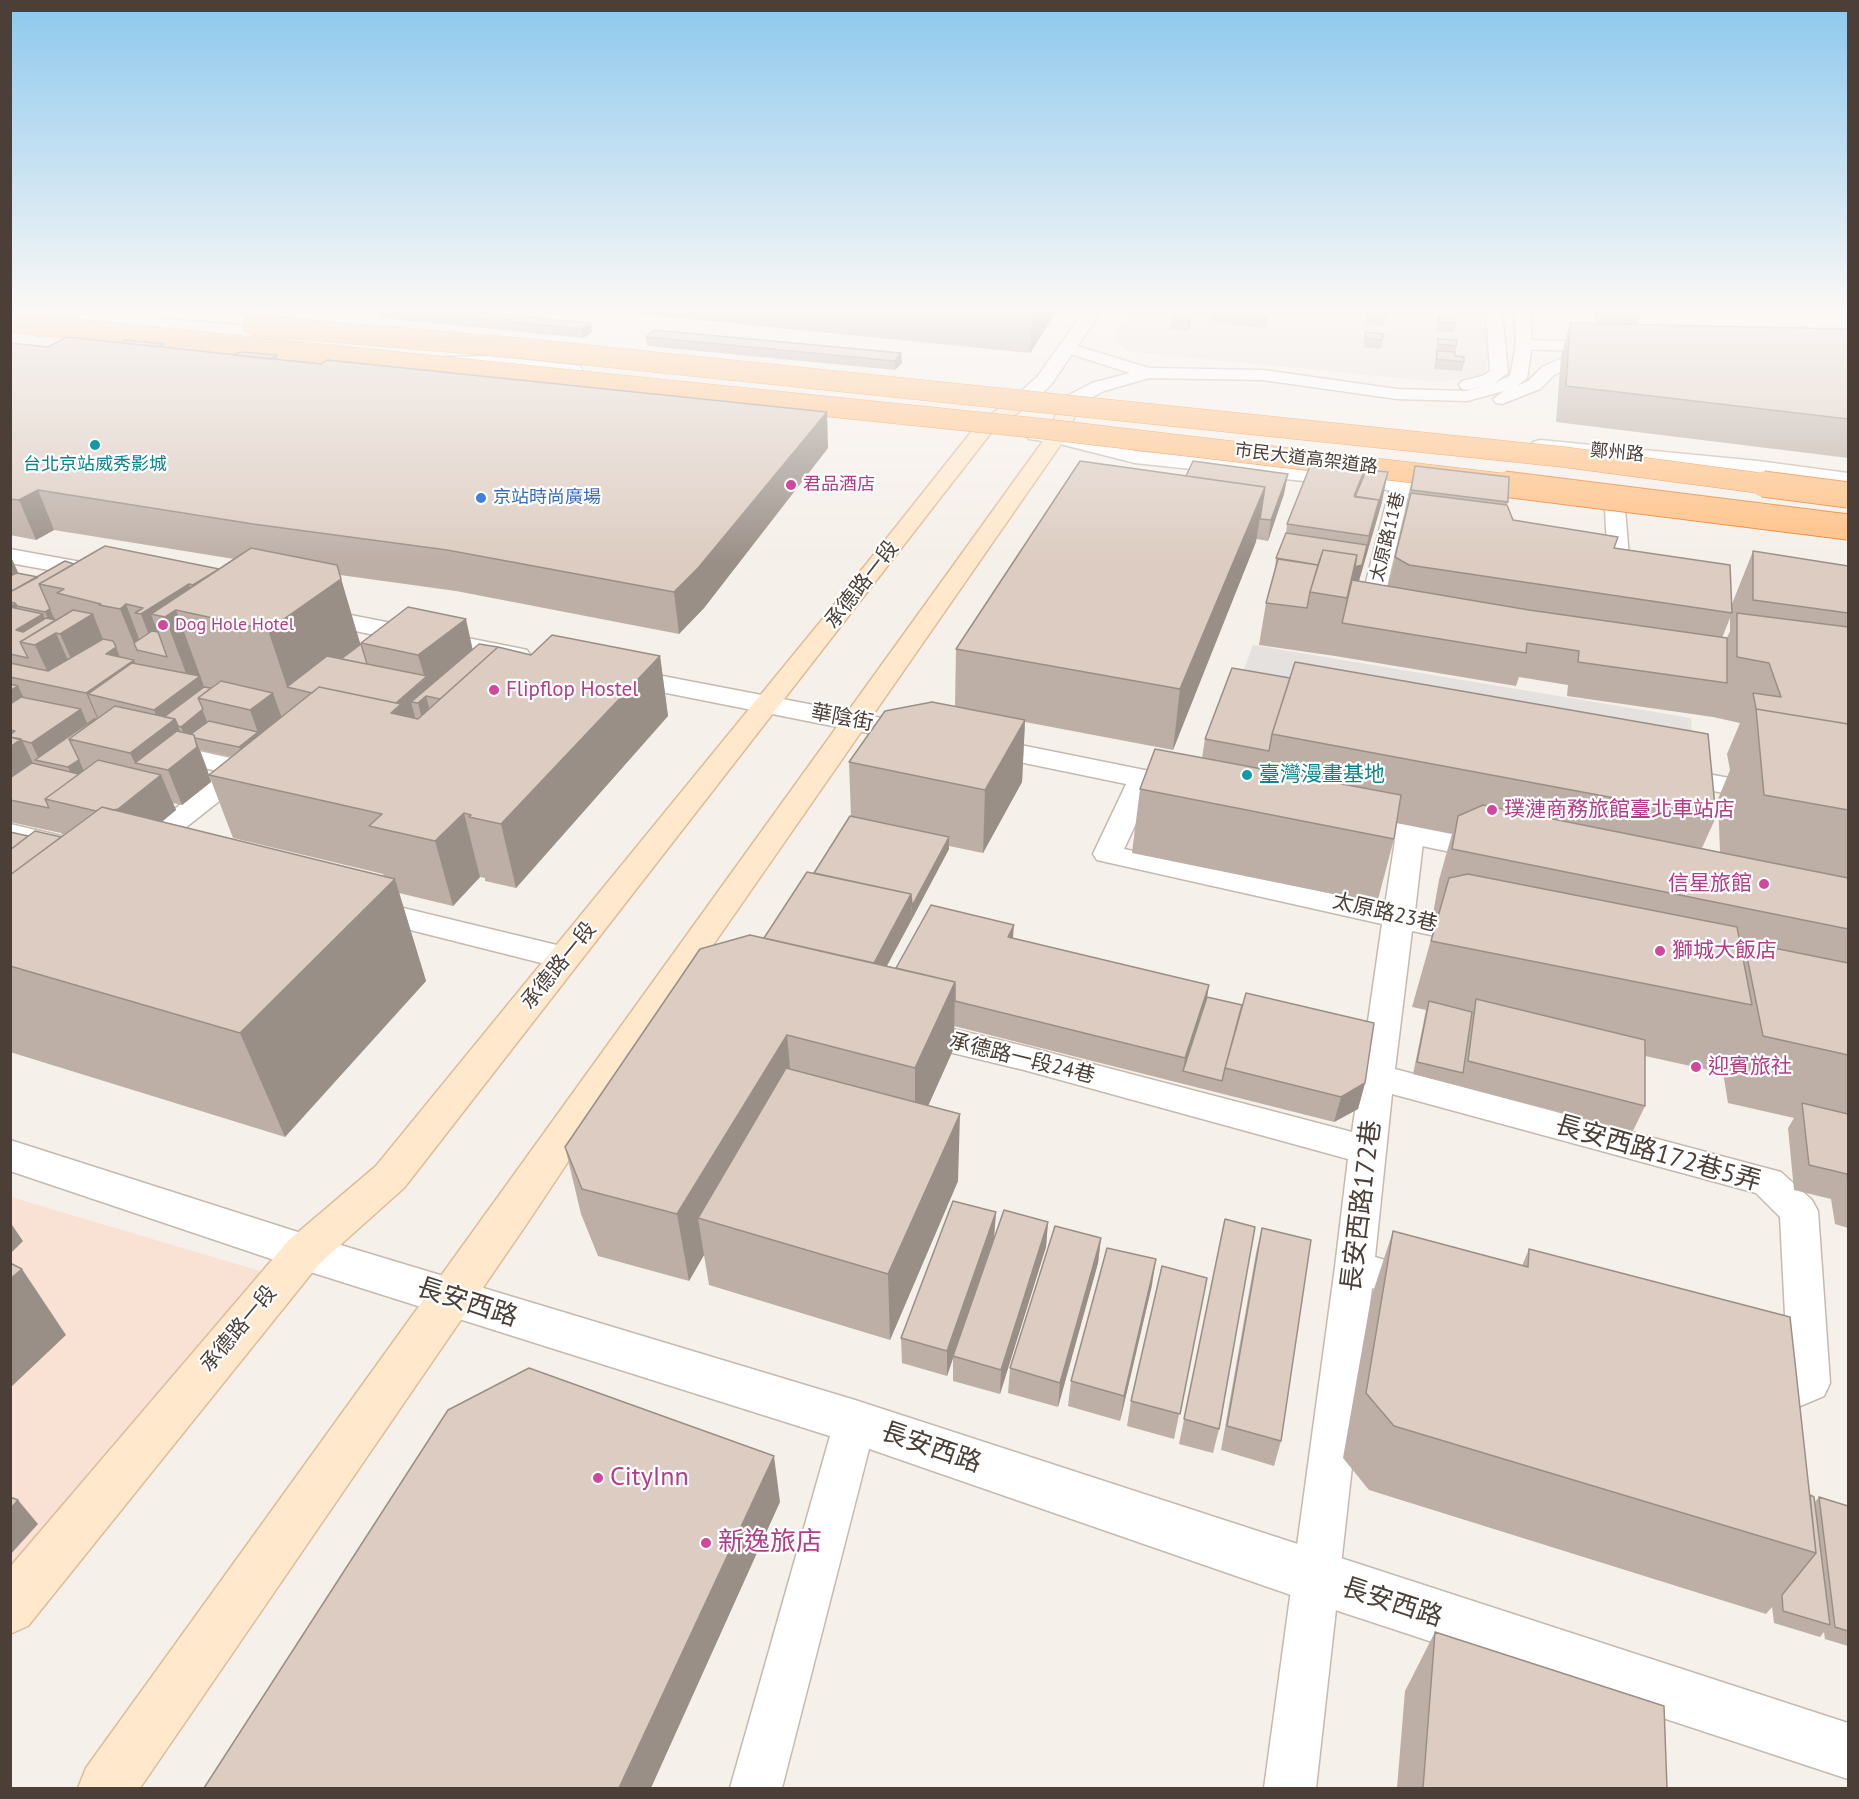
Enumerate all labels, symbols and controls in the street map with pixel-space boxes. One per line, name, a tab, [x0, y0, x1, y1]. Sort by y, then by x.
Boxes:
marker: 台北京站威秀影城	[88, 438, 102, 452]
street label: 市民大道高架道路	[1233, 440, 1379, 478]
street label: 鄭州路	[1589, 440, 1645, 466]
place label: 台北京站威秀影城	[23, 454, 167, 476]
place label: 君品酒店	[803, 474, 875, 496]
marker: 君品酒店	[784, 478, 798, 492]
place label: 京站時尚廣場	[493, 487, 601, 509]
street label: 太原路11巷	[1366, 490, 1410, 584]
marker: 京站時尚廣場	[474, 491, 488, 505]
street label: 承德路一段	[820, 536, 904, 634]
place label: Dog Hole Hotel	[175, 614, 294, 636]
marker: Dog Hole Hotel	[156, 618, 170, 632]
place label: Flipflop Hostel	[506, 677, 638, 703]
marker: Flipflop Hostel	[487, 683, 501, 697]
street label: 華陰街	[809, 700, 875, 736]
place label: 臺灣漫畫基地	[1259, 762, 1385, 788]
marker: 臺灣漫畫基地	[1240, 768, 1254, 782]
place label: 璞漣商務旅館臺北車站店	[1504, 797, 1735, 823]
marker: 璞漣商務旅館臺北車站店	[1485, 803, 1499, 817]
place label: 信星旅館	[1668, 871, 1752, 897]
marker: 信星旅館	[1757, 877, 1771, 891]
street label: 太原路23巷	[1330, 889, 1440, 937]
street label: 承德路一段	[516, 917, 602, 1015]
place label: 獅城大飯店	[1672, 938, 1777, 964]
marker: 獅城大飯店	[1653, 944, 1667, 958]
street label: 承德路一段24巷	[947, 1029, 1097, 1089]
place label: 迎賓旅社	[1708, 1054, 1792, 1080]
marker: 迎賓旅社	[1689, 1060, 1703, 1074]
street label: 長安西路172巷5弄	[1551, 1110, 1765, 1198]
street label: 長安西路172巷	[1336, 1118, 1388, 1294]
street label: 長安西路	[413, 1272, 521, 1334]
street label: 承德路一段	[196, 1281, 282, 1377]
street label: 長安西路	[877, 1416, 985, 1480]
place label: CityInn	[610, 1462, 689, 1494]
marker: CityInn	[591, 1471, 605, 1485]
place label: 新逸旅店	[718, 1527, 822, 1559]
marker: 新逸旅店	[699, 1536, 713, 1550]
street label: 長安西路	[1338, 1572, 1446, 1634]

